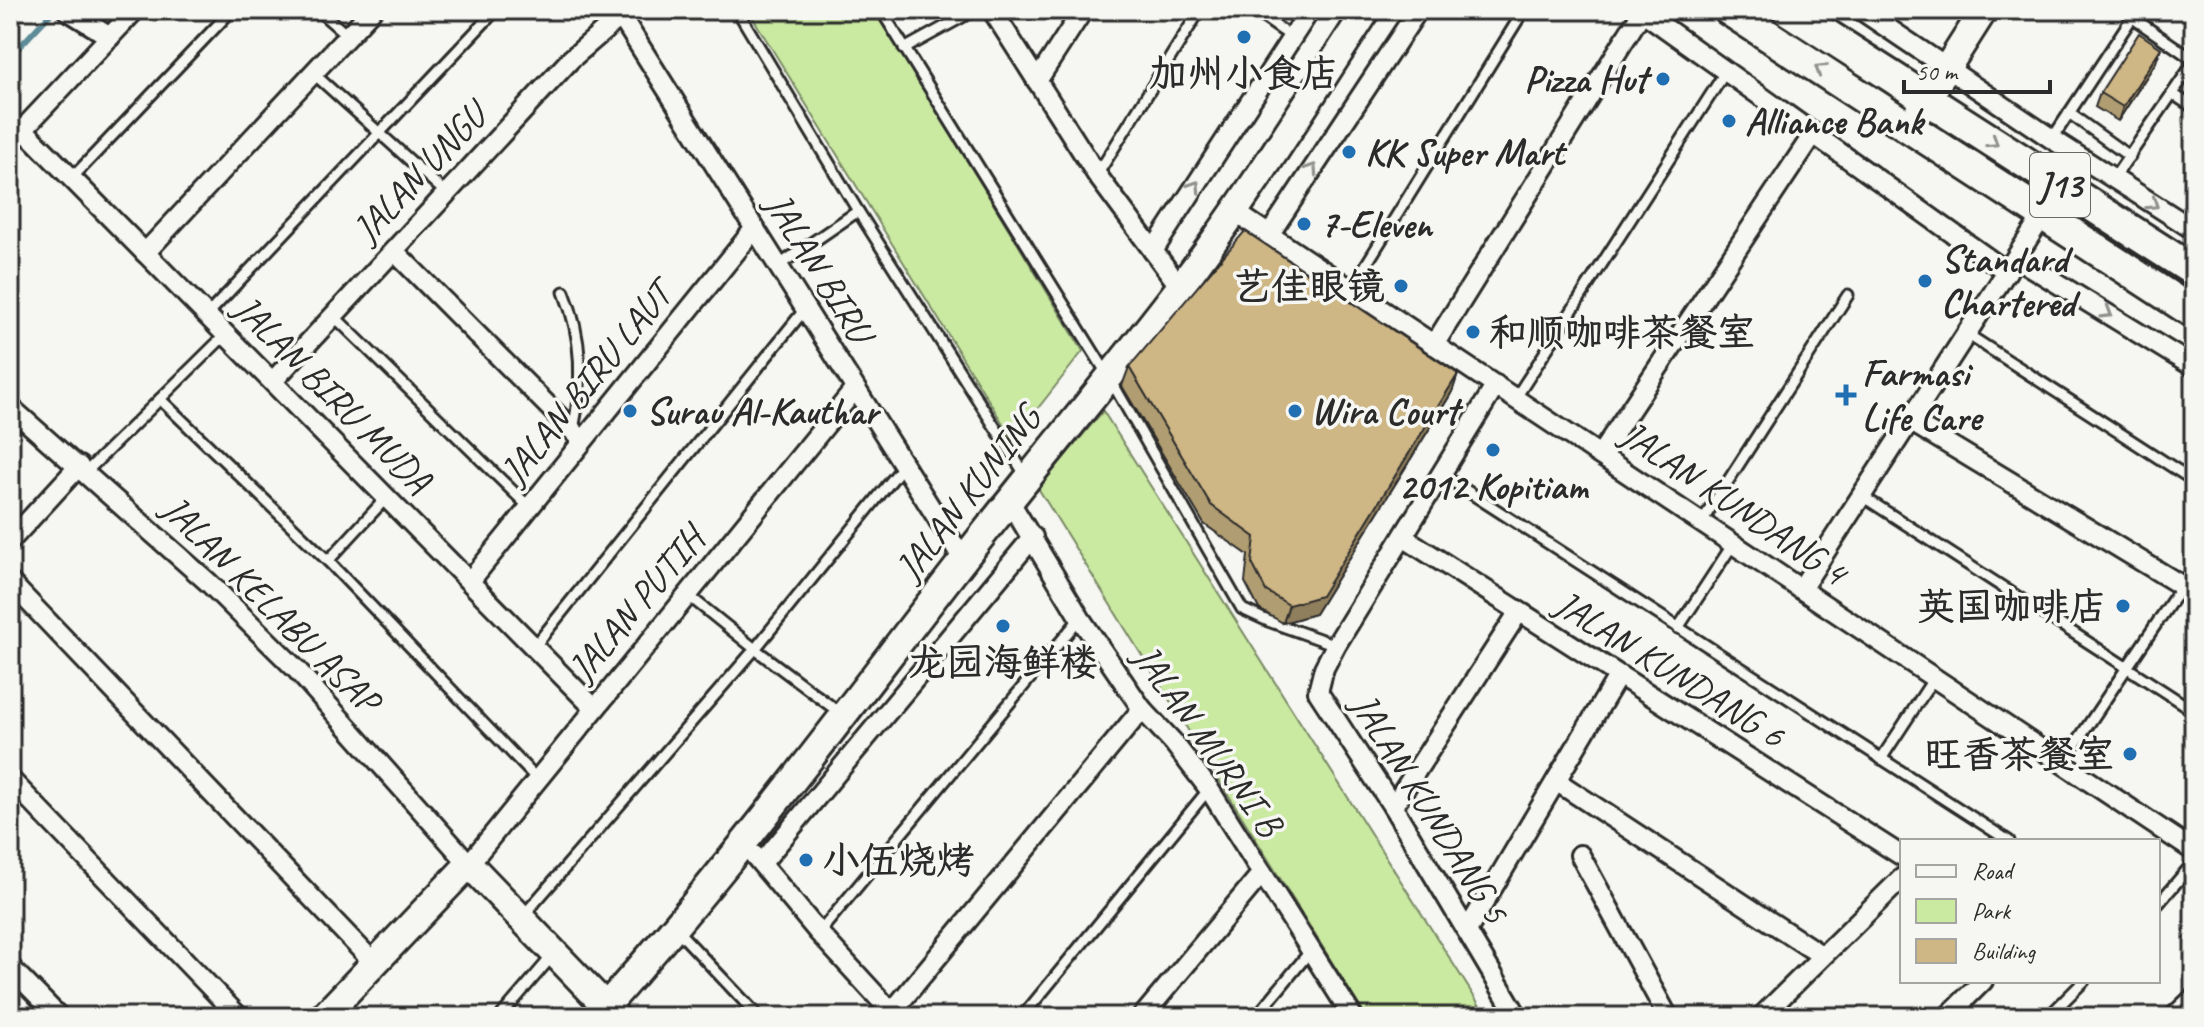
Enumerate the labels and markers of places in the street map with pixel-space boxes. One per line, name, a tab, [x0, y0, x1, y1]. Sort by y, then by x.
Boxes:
marker: 加州小食店	[1235, 28, 1253, 46]
place label: 加州小食店	[1149, 50, 1339, 97]
place label: Pizza Hut	[1524, 56, 1652, 103]
marker: Pizza Hut	[1654, 70, 1672, 88]
place label: Alliance Bank	[1745, 98, 1926, 145]
marker: Alliance Bank	[1720, 112, 1738, 130]
place label: KK Super Mart	[1365, 129, 1568, 176]
marker: KK Super Mart	[1340, 143, 1358, 161]
place label: 7-Eleven	[1320, 201, 1434, 248]
marker: 7-Eleven	[1295, 215, 1313, 233]
place label: Standard Chartered	[1941, 236, 2081, 327]
place label: 艺佳眼镜	[1233, 263, 1385, 310]
marker: Standard Chartered	[1916, 272, 1934, 290]
marker: 艺佳眼镜	[1392, 277, 1410, 295]
place label: 和顺咖啡茶餐室	[1489, 309, 1755, 356]
marker: 和顺咖啡茶餐室	[1464, 323, 1482, 341]
place label: Farmasi Life Care	[1862, 350, 1984, 441]
marker: Farmasi Life Care	[1837, 386, 1855, 404]
place label: Surau Al-Kauthar	[646, 388, 882, 435]
place label: Wira Court	[1311, 388, 1464, 435]
marker: Surau Al-Kauthar	[621, 402, 639, 420]
marker: Wira Court	[1286, 402, 1304, 420]
marker: 2012 Kopitiam	[1484, 441, 1502, 459]
place label: 2012 Kopitiam	[1398, 463, 1590, 510]
place label: 英国咖啡店	[1917, 583, 2107, 630]
marker: 英国咖啡店	[2114, 597, 2132, 615]
marker: 龙园海鲜楼	[994, 617, 1012, 635]
place label: 龙园海鲜楼	[908, 639, 1098, 686]
place label: 旺香茶餐室	[1924, 731, 2114, 778]
marker: 旺香茶餐室	[2121, 745, 2139, 763]
place label: 小伍烧烤	[822, 837, 974, 884]
marker: 小伍烧烤	[797, 851, 815, 869]

